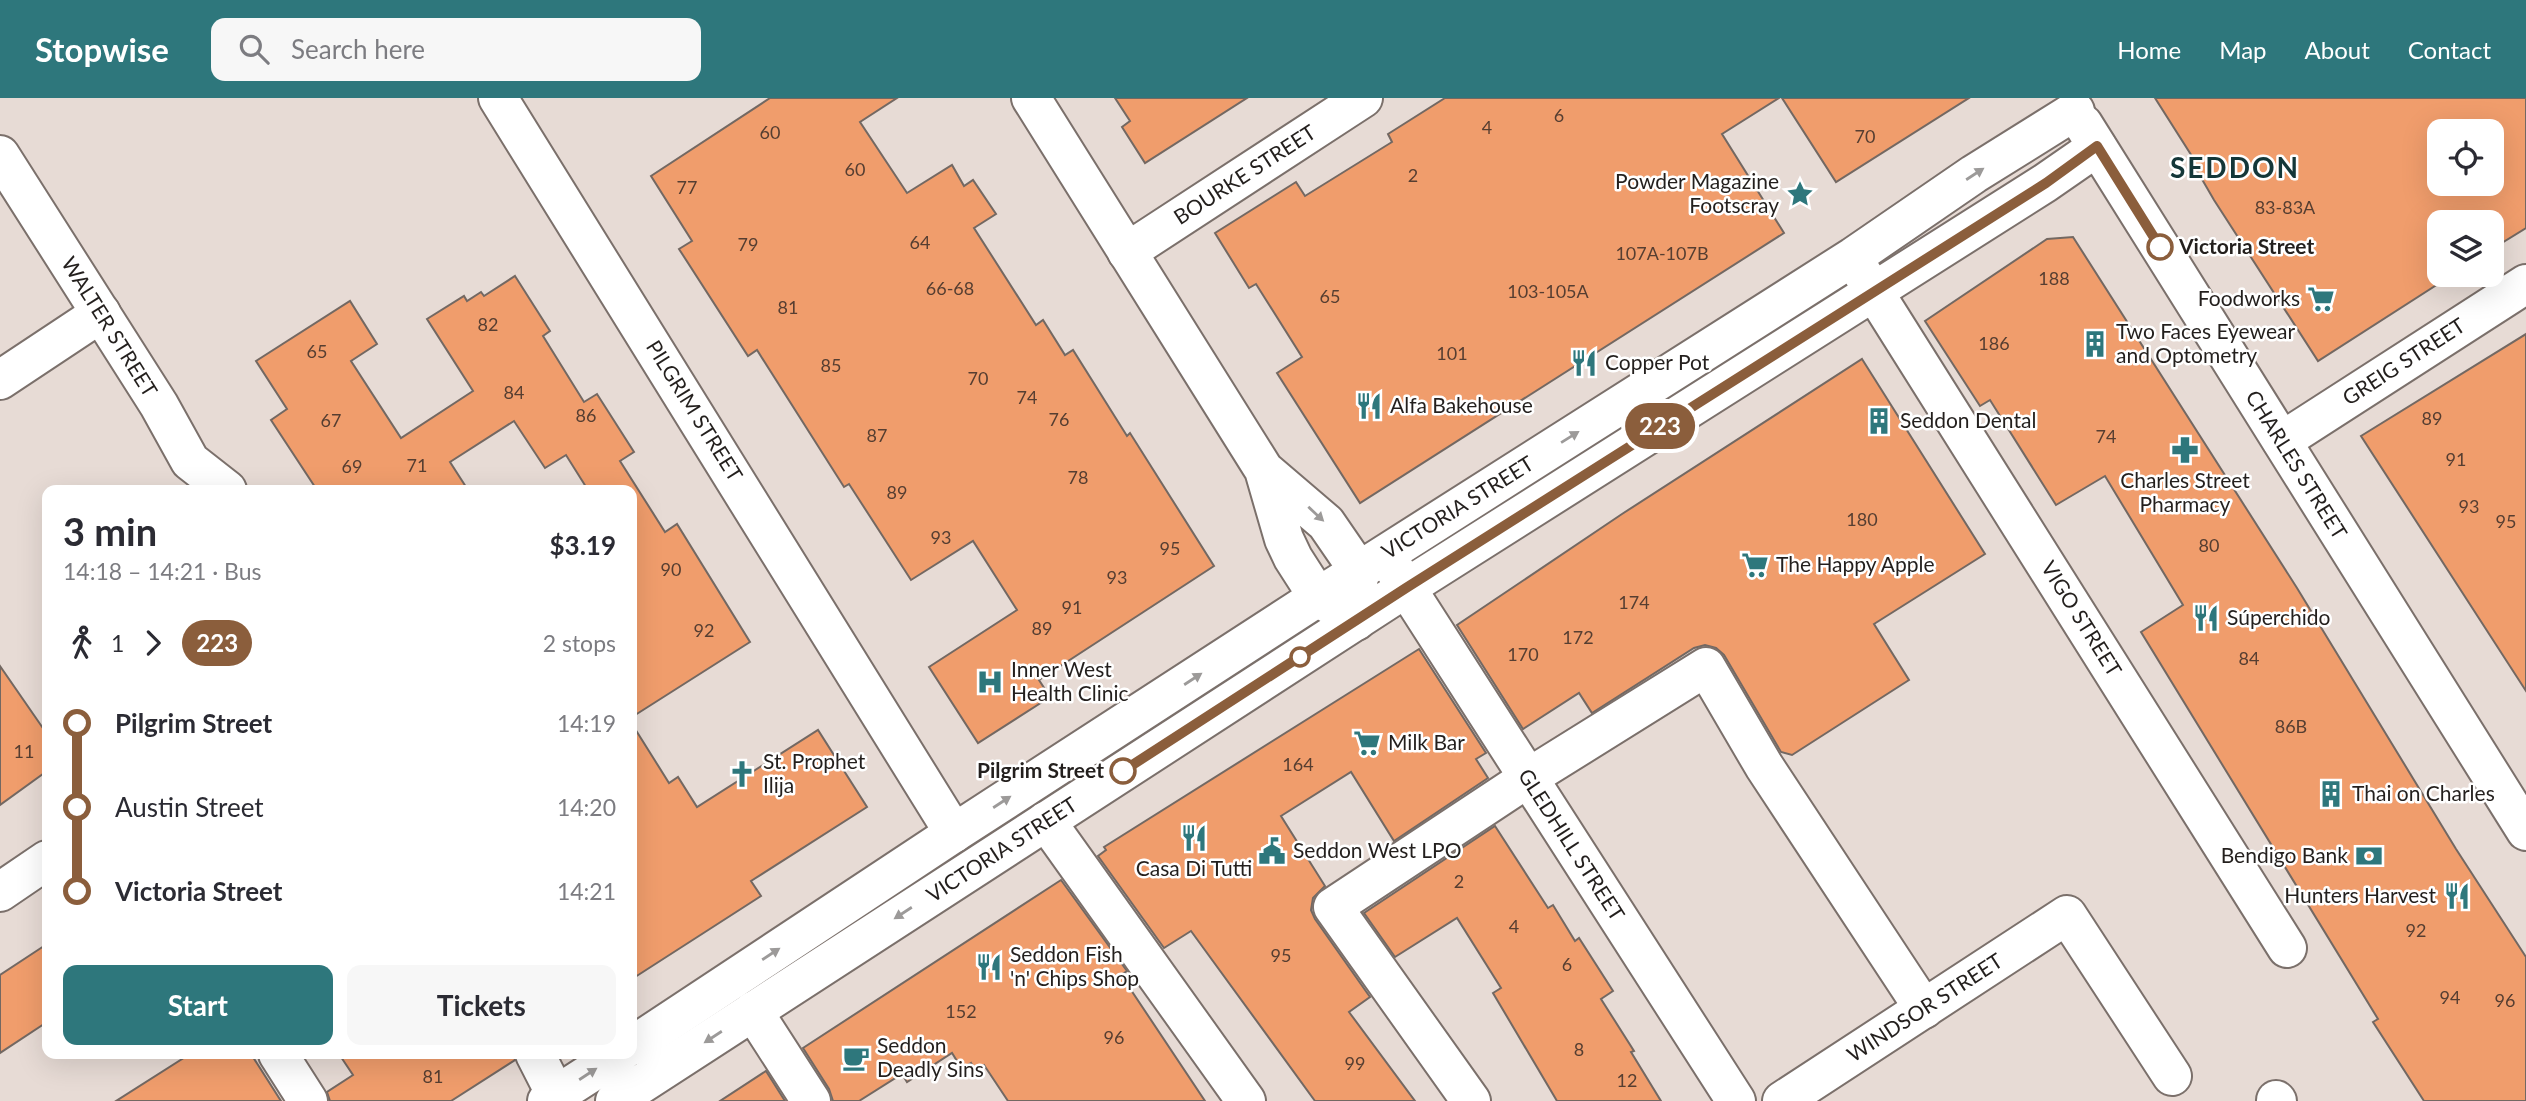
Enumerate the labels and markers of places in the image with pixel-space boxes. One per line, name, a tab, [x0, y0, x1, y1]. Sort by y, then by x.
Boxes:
place label: Powder Magazine Footscray	[1615, 168, 1779, 217]
place icon: Powder Magazine Footscray	[1785, 179, 1815, 209]
place label: Victoria Street	[2178, 233, 2314, 258]
marker: Victoria Street	[2147, 234, 2173, 260]
supermarket icon: Foodworks	[2306, 284, 2336, 314]
place label: Foodworks	[2198, 285, 2300, 310]
place label: Two Faces Eyewear and Optometry	[2116, 318, 2295, 367]
building icon: Two Faces Eyewear and Optometry	[2080, 329, 2110, 359]
restaurant icon: Copper Pot	[1569, 348, 1599, 378]
place label: Copper Pot	[1605, 349, 1710, 374]
restaurant icon: Alfa Bakehouse	[1354, 391, 1384, 421]
place label: Alfa Bakehouse	[1390, 392, 1533, 417]
building icon: Seddon Dental	[1864, 406, 1894, 436]
place label: Seddon Dental	[1900, 407, 2036, 432]
pharmacy icon: Charles Street Pharmacy	[2170, 435, 2200, 465]
place label: Charles Street Pharmacy	[2120, 467, 2250, 516]
supermarket icon: The Happy Apple	[1740, 550, 1770, 580]
place label: The Happy Apple	[1776, 551, 1935, 576]
restaurant icon: Súperchido	[2191, 603, 2221, 633]
place label: Súperchido	[2227, 604, 2331, 629]
unlabelled marker	[1290, 647, 1310, 667]
place label: Inner West Health Clinic	[1011, 656, 1129, 705]
hospital icon: Inner West Health Clinic	[975, 667, 1005, 697]
supermarket icon: Milk Bar	[1352, 728, 1382, 758]
place label: Milk Bar	[1388, 729, 1465, 754]
place label: St. Prophet Ilija	[763, 748, 866, 797]
place label: Pilgrim Street	[977, 757, 1104, 782]
marker: Pilgrim Street	[1110, 758, 1136, 784]
church icon: St. Prophet Ilija	[727, 759, 757, 789]
building icon: Thai on Charles	[2316, 779, 2346, 809]
place label: Thai on Charles	[2352, 780, 2495, 805]
restaurant icon: Casa Di Tutti	[1179, 823, 1209, 853]
public building icon: Seddon West LPO	[1257, 836, 1287, 866]
place label: Seddon West LPO	[1293, 837, 1462, 862]
bank icon: Bendigo Bank	[2354, 841, 2384, 871]
place label: Bendigo Bank	[2221, 842, 2348, 867]
place label: Casa Di Tutti	[1136, 855, 1252, 880]
restaurant icon: Hunters Harvest	[2442, 881, 2472, 911]
place label: Hunters Harvest	[2284, 882, 2436, 907]
place label: Seddon Fish 'n' Chips Shop	[1010, 941, 1139, 990]
restaurant icon: Seddon Fish 'n' Chips Shop	[974, 952, 1004, 982]
place label: Seddon Deadly Sins	[877, 1032, 984, 1081]
cafe icon: Seddon Deadly Sins	[841, 1043, 871, 1073]

